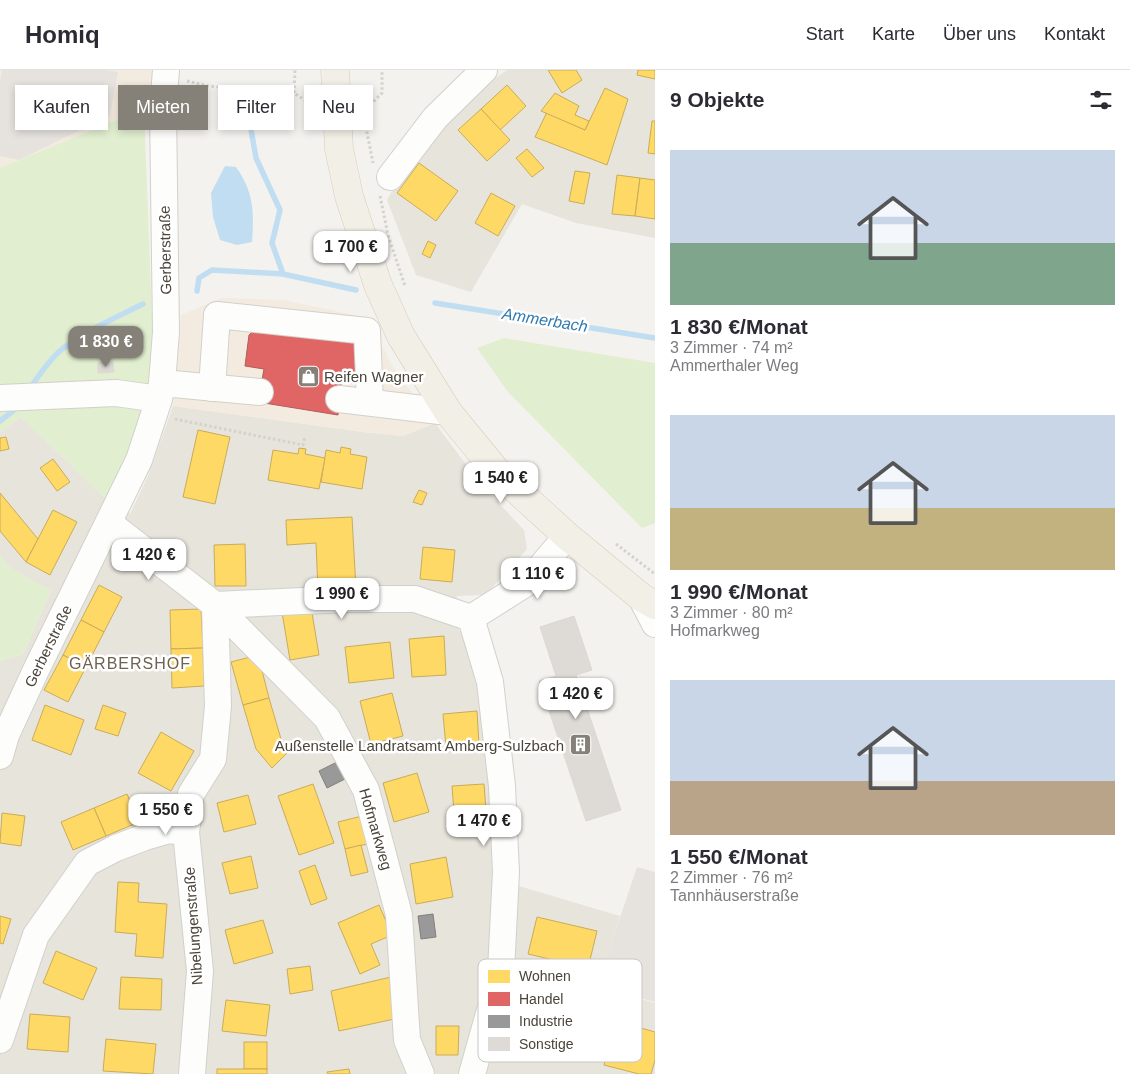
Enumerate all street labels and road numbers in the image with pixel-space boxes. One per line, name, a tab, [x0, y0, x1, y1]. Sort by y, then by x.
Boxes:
street label: Gerberstraße	[156, 205, 174, 295]
street label: Gerberstraße	[21, 602, 75, 690]
street label: Hofmarkweg	[356, 786, 396, 872]
street label: Nibelungenstraße	[180, 866, 206, 986]

